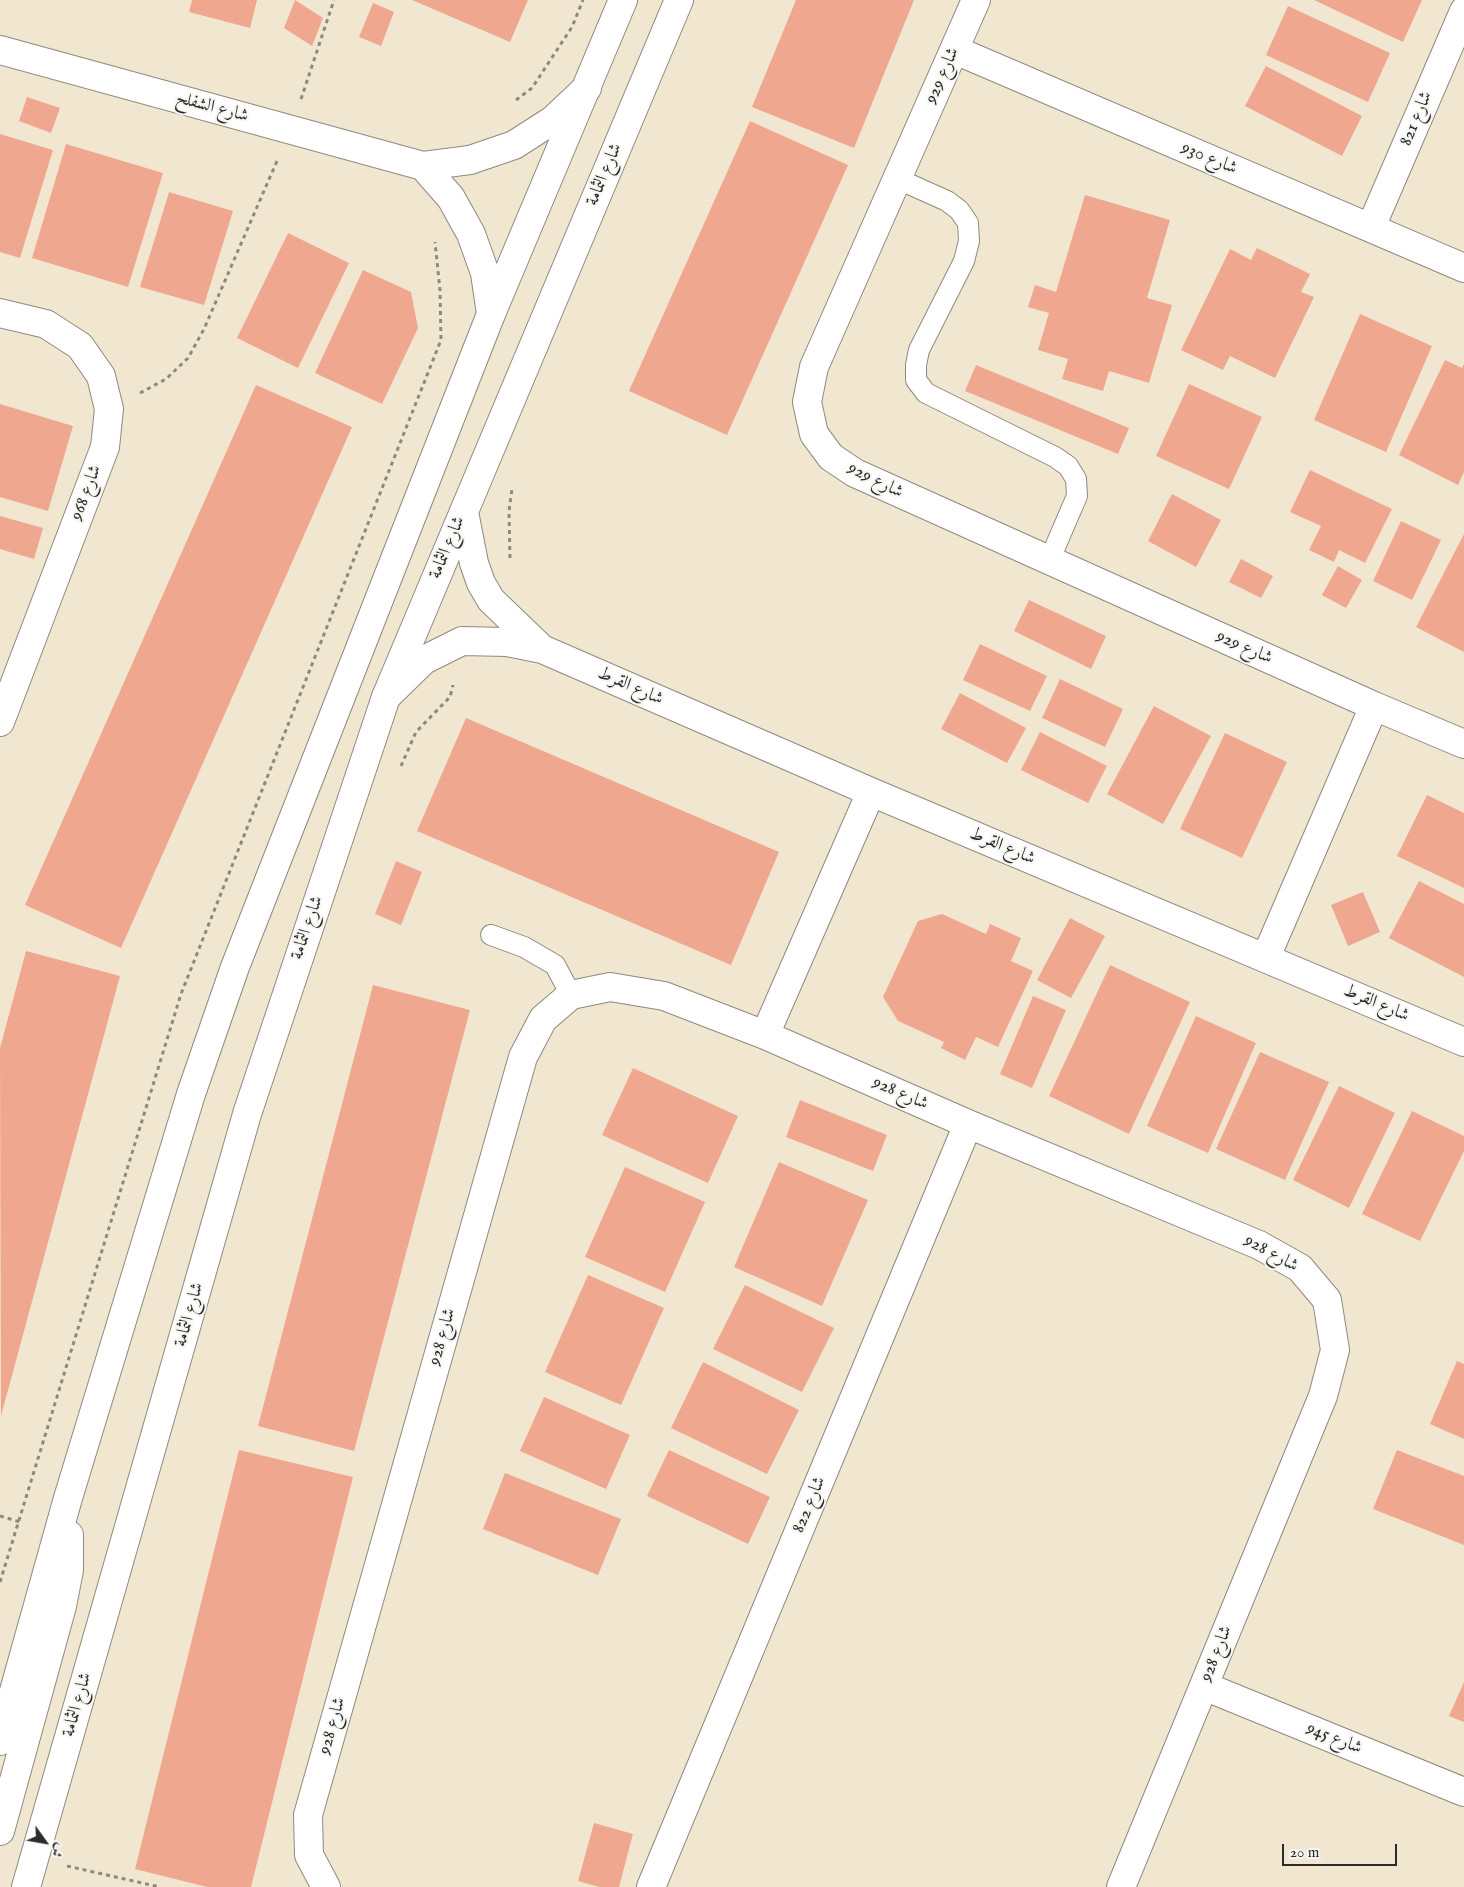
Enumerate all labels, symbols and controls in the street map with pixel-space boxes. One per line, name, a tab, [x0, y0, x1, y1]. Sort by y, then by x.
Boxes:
street label: شارع 929	[921, 45, 965, 107]
street label: شارع الشفلح	[173, 88, 251, 128]
street label: شارع 821	[1396, 88, 1438, 150]
street label: شارع 930	[1178, 138, 1240, 180]
street label: شارع الثمامة	[582, 140, 628, 210]
street label: شارع 929	[844, 458, 906, 504]
street label: شارع 968	[67, 462, 107, 524]
street label: شارع الثمامة	[425, 513, 471, 583]
street label: شارع 929	[1213, 626, 1275, 670]
street label: شارع القرط	[594, 663, 666, 711]
street label: شارع القرط	[966, 823, 1038, 871]
street label: شارع الثمامة	[287, 893, 329, 963]
street label: شارع القرط	[1340, 980, 1412, 1028]
street label: شارع 928	[869, 1072, 931, 1116]
street label: شارع 928	[1240, 1230, 1302, 1278]
street label: شارع الثمامة	[171, 1280, 209, 1350]
street label: شارع 928	[425, 1306, 461, 1368]
street label: شارع 822	[789, 1474, 831, 1536]
street label: شارع 928	[1196, 1623, 1238, 1685]
street label: شارع الثمامة	[59, 1670, 97, 1740]
street label: شارع 928	[315, 1695, 351, 1757]
street label: شارع 945	[1303, 1718, 1365, 1760]
north arrow	[20, 1817, 70, 1867]
scale bar	[1284, 1834, 1399, 1866]
text: ش	[46, 1839, 69, 1861]
text: 20 m	[1290, 1843, 1319, 1862]

